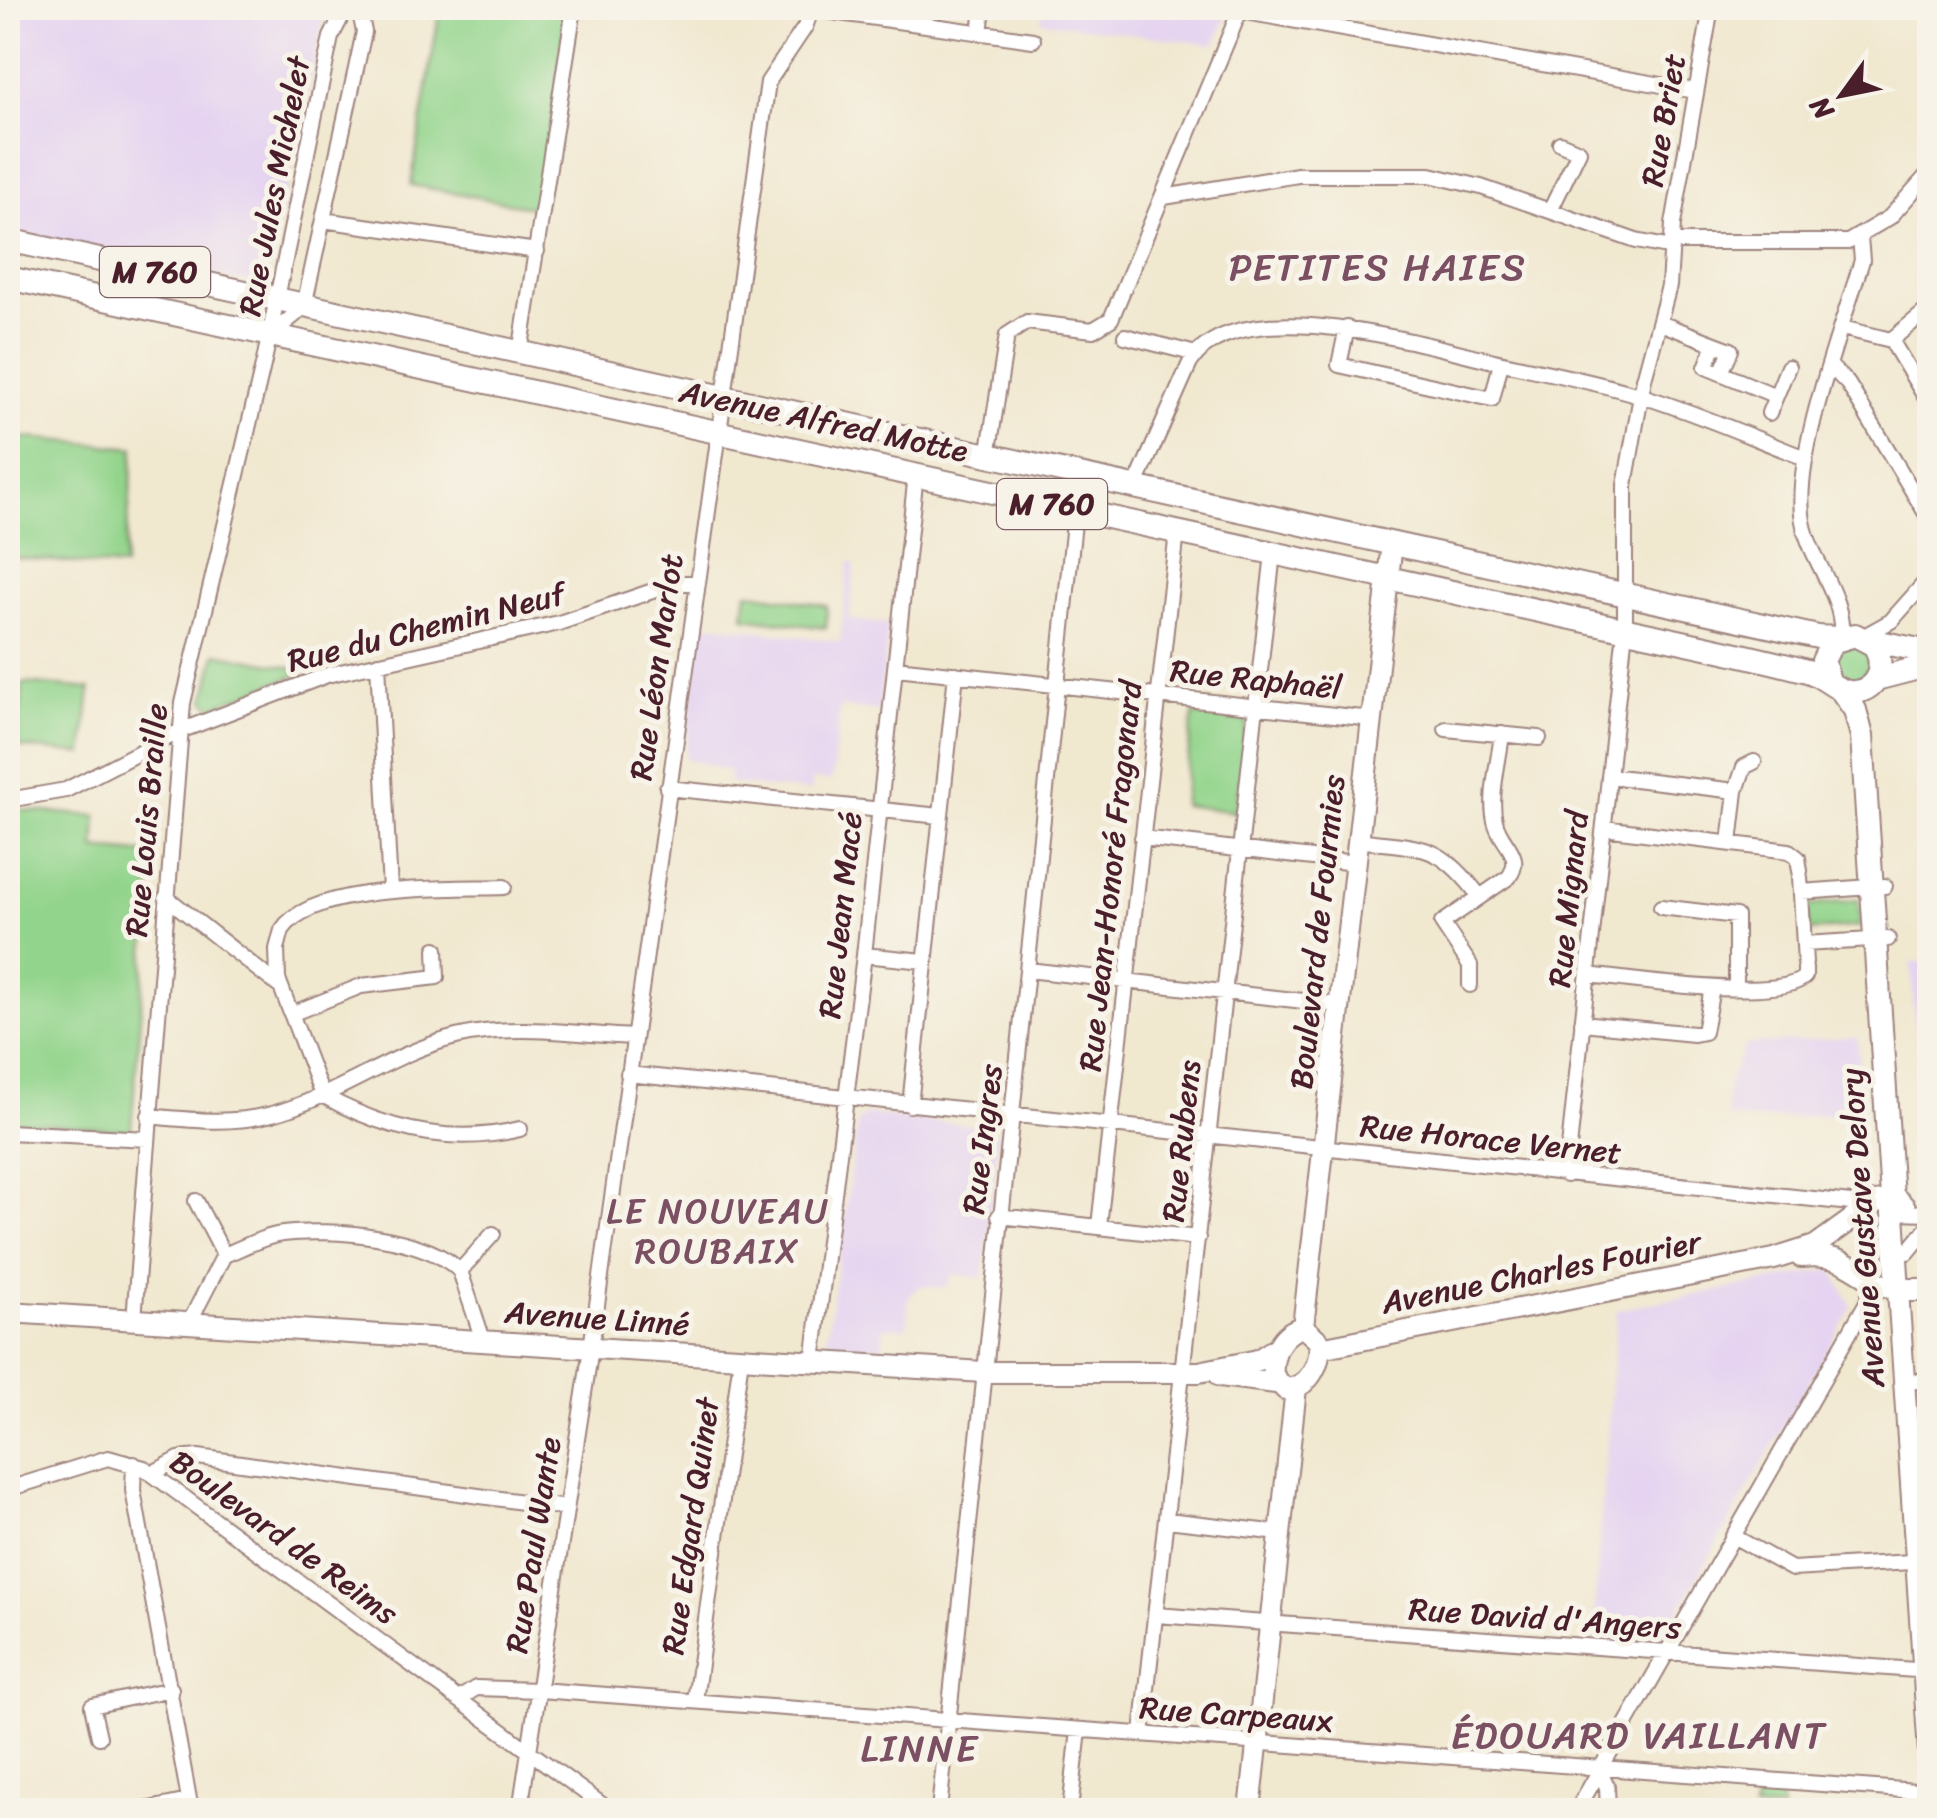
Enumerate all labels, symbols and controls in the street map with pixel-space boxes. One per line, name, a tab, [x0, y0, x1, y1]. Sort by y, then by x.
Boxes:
north arrow	[1792, 45, 1892, 145]
street label: Rue Briet	[1624, 49, 1703, 191]
street label: Rue Jules Michelet	[221, 50, 328, 321]
text: N	[1795, 86, 1848, 131]
district label: PETITES HAIES	[1229, 234, 1527, 301]
road number: M 760	[100, 247, 210, 297]
street label: Avenue Alfred Motte	[673, 363, 973, 480]
road number: M 760	[997, 479, 1107, 529]
street label: Rue Léon Marlot	[612, 550, 701, 784]
street label: Rue du Chemin Neuf	[281, 564, 575, 690]
street label: Rue Raphaël	[1167, 642, 1345, 717]
street label: Rue Jean-Honoré Fragonard	[1062, 676, 1160, 1074]
street label: Rue Louis Braille	[108, 701, 185, 939]
street label: Boulevard de Fourmies	[1273, 772, 1362, 1092]
street label: Rue Mignard	[1531, 806, 1606, 990]
street label: Rue Jean Macé	[801, 809, 880, 1021]
street label: Rue Rubens	[1145, 1057, 1218, 1225]
street label: Rue Ingres	[945, 1061, 1020, 1217]
street label: Avenue Gustave Delory	[1823, 1066, 1902, 1391]
street label: Rue Horace Vernet	[1357, 1097, 1624, 1182]
district label: LE NOUVEAU ROUBAIX	[606, 1180, 830, 1282]
street label: Avenue Charles Fourier	[1375, 1213, 1708, 1332]
street label: Avenue Linné	[502, 1284, 691, 1353]
street label: Rue Edgard Quinet	[644, 1393, 737, 1658]
street label: Rue Paul Wante	[488, 1433, 579, 1657]
street label: Boulevard de Reims	[157, 1434, 411, 1641]
street label: Rue David d'Angers	[1407, 1581, 1683, 1656]
street label: Rue Carpeaux	[1138, 1679, 1335, 1750]
district label: ÉDOUARD VAILLANT	[1451, 1702, 1827, 1769]
district label: LINNE	[861, 1715, 979, 1782]

